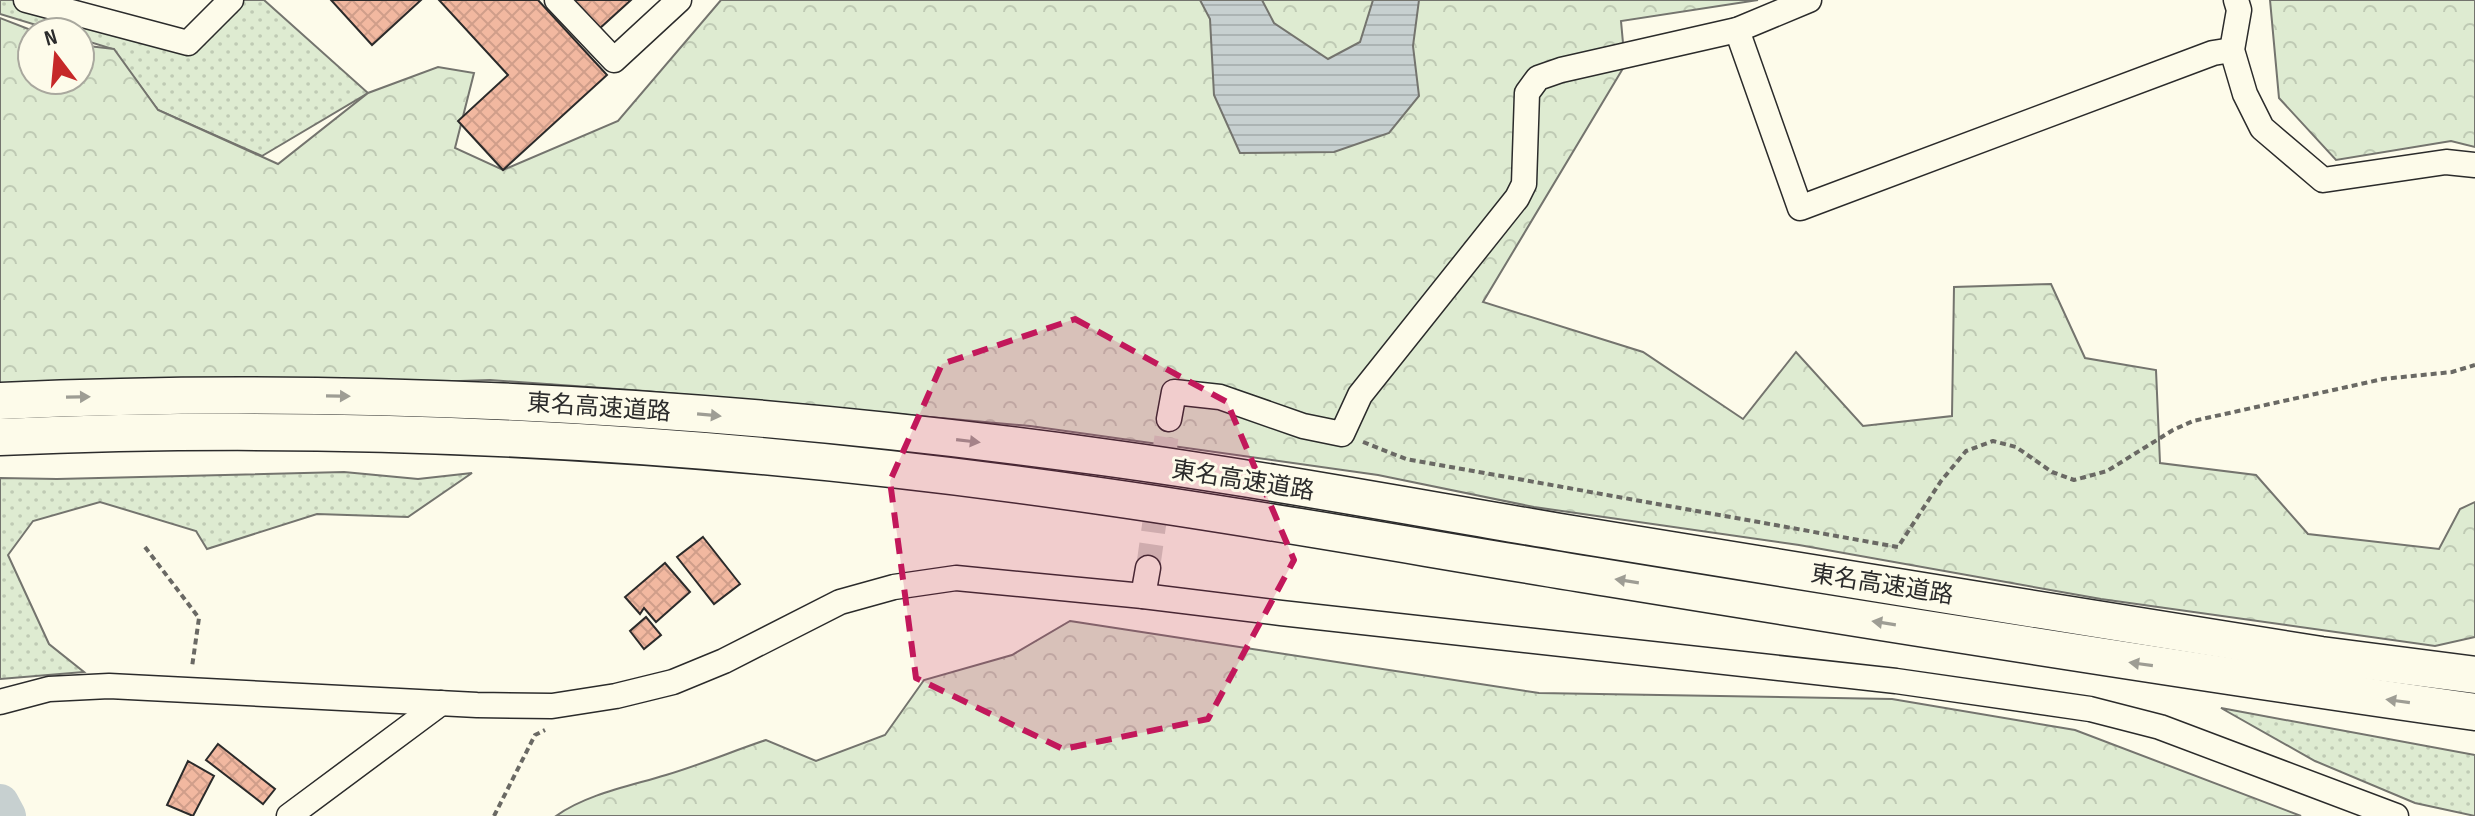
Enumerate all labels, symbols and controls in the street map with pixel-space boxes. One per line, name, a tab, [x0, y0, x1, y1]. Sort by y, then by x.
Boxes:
north arrow	[16, 16, 96, 96]
text: N	[42, 24, 60, 53]
street label: 東名高速道路	[526, 388, 672, 427]
one-way arrow	[326, 390, 351, 402]
one-way arrow	[66, 391, 91, 404]
one-way arrow	[697, 409, 722, 422]
one-way arrow	[956, 435, 981, 448]
street label: 東名高速道路	[1170, 455, 1316, 506]
street label: 東名高速道路	[1809, 559, 1955, 610]
one-way arrow	[1614, 574, 1639, 587]
one-way arrow	[1871, 616, 1896, 628]
one-way arrow	[2128, 657, 2153, 670]
one-way arrow	[2385, 694, 2410, 707]

